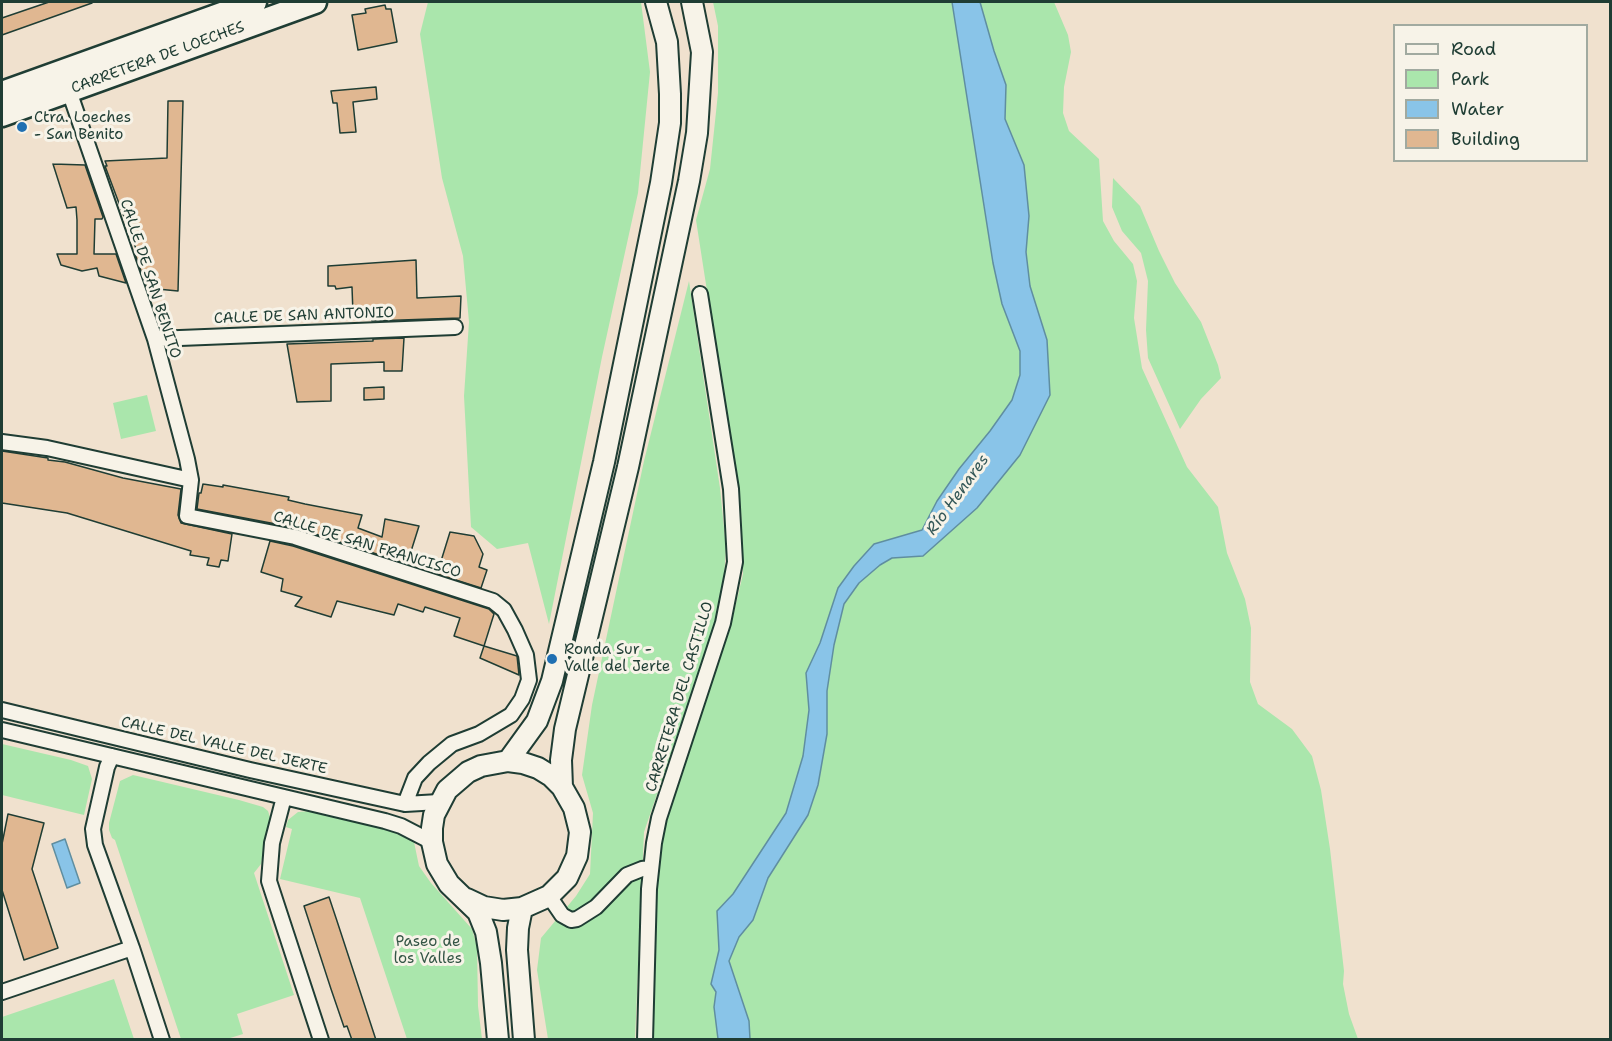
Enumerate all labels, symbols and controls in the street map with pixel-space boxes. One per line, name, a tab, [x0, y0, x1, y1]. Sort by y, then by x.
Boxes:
street label: CARRETERA DE LOECHES	[69, 18, 247, 98]
legend	[1393, 24, 1588, 162]
text: Road	[1451, 37, 1496, 61]
text: Park	[1451, 67, 1490, 91]
text: Water	[1451, 97, 1504, 121]
place label: Ctra. Loeches - San Benito	[34, 109, 131, 144]
marker: Ctra. Loeches - San Benito	[15, 120, 29, 134]
text: Building	[1451, 127, 1520, 151]
street label: CALLE DE SAN BENITO	[116, 197, 184, 361]
street label: CALLE DE SAN ANTONIO	[213, 304, 395, 328]
water label: Río Henares	[922, 451, 994, 539]
street label: CALLE DE SAN FRANCISCO	[271, 508, 463, 582]
street label: CARRETERA DEL CASTILLO	[642, 600, 718, 794]
place label: Ronda Sur - Valle del Jerte	[564, 641, 670, 676]
marker: Ronda Sur - Valle del Jerte	[545, 652, 559, 666]
street label: CALLE DEL VALLE DEL JERTE	[119, 713, 329, 779]
park label: Paseo de los Valles	[394, 933, 462, 968]

